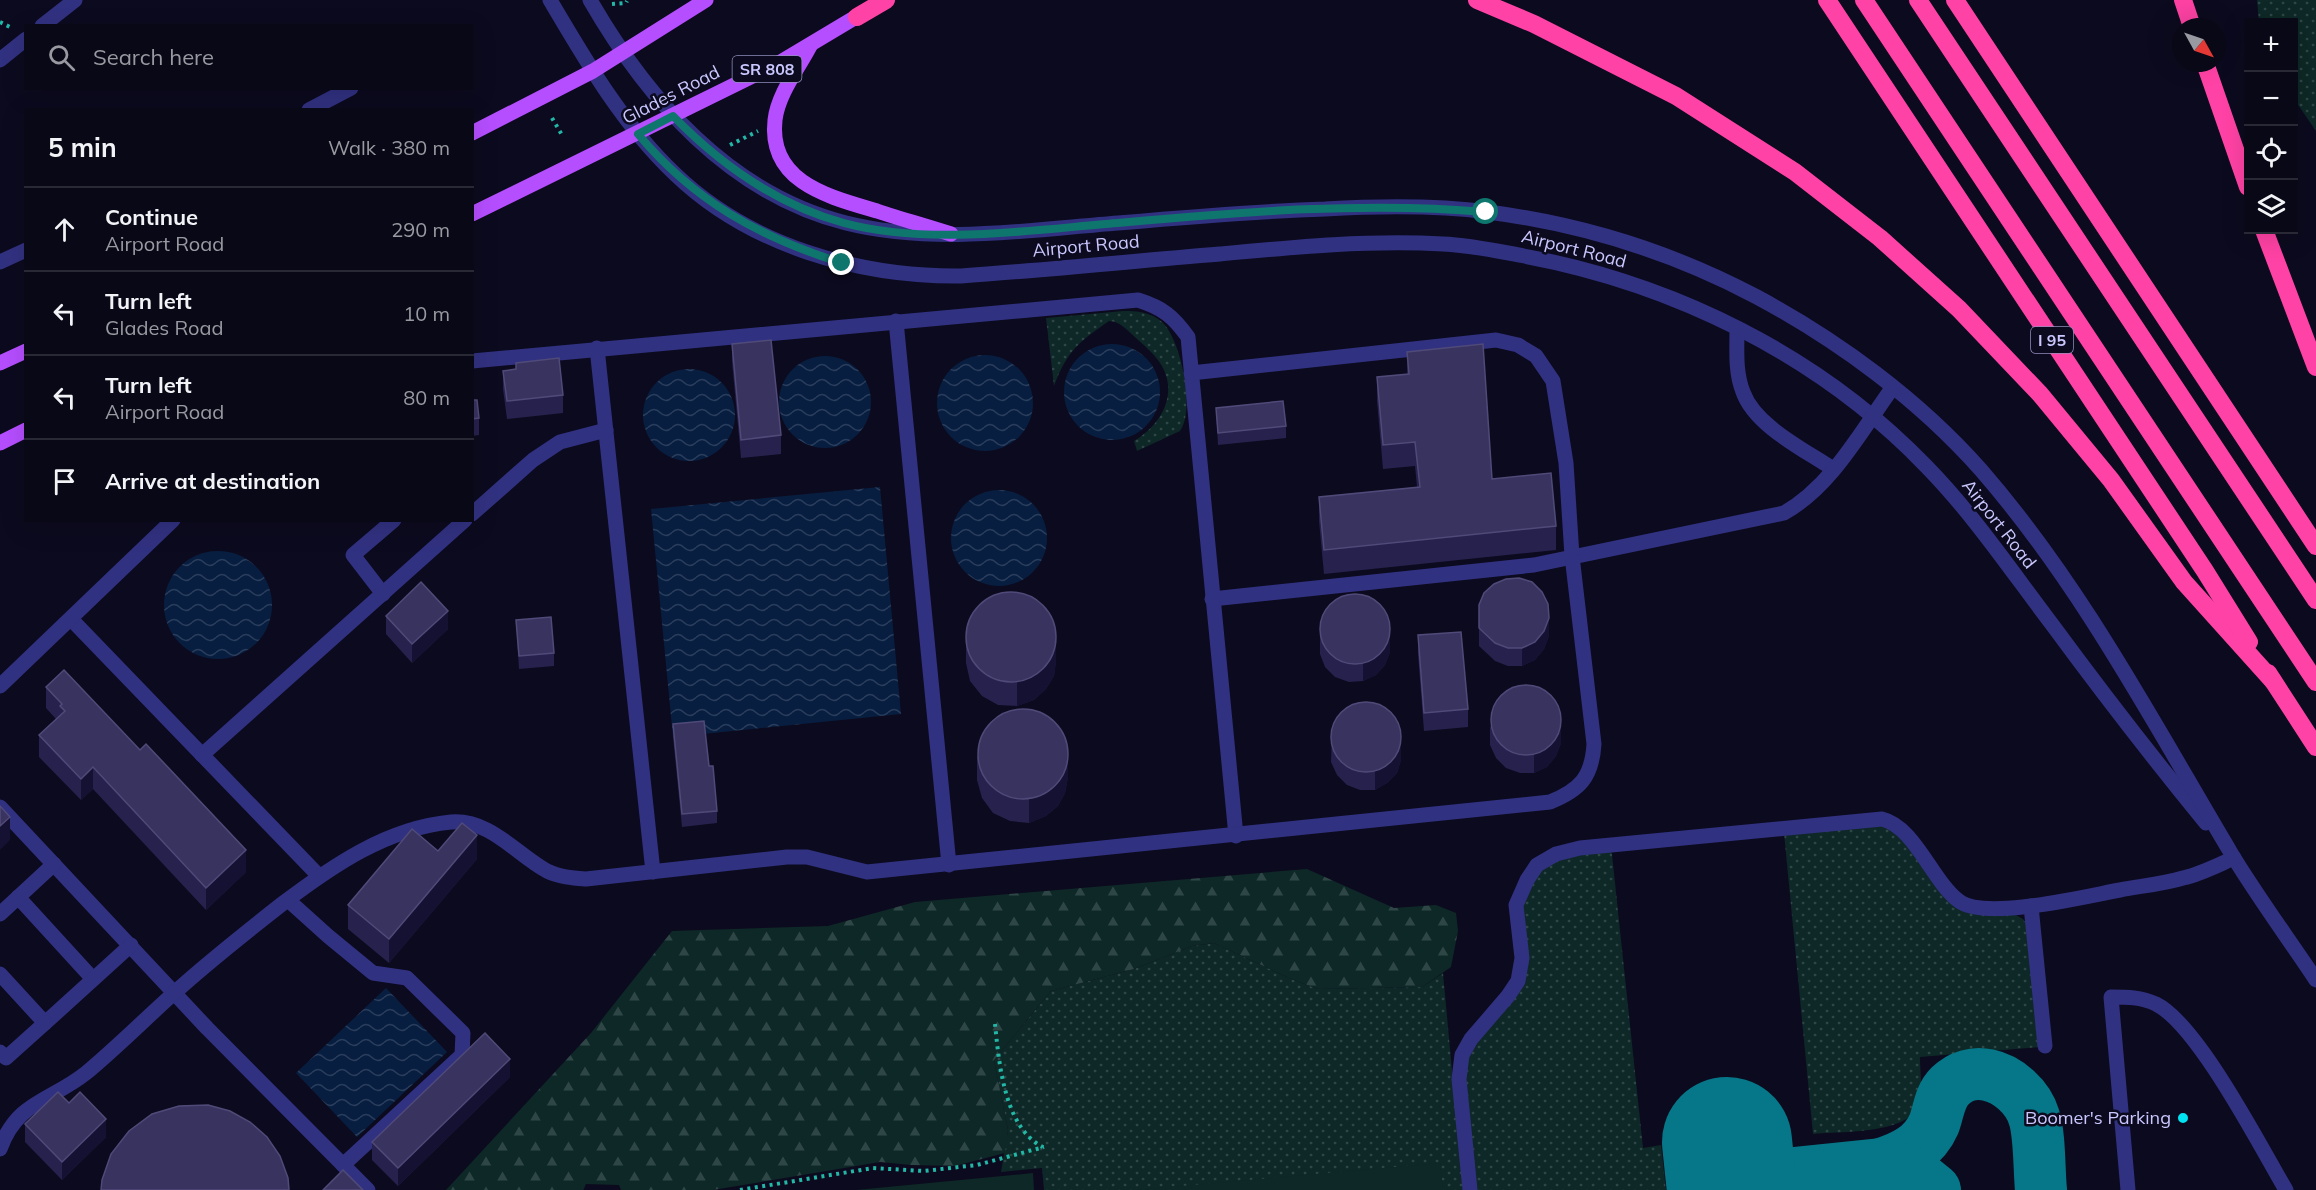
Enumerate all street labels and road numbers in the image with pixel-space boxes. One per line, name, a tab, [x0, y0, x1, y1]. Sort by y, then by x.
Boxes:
road number: SR 808	[732, 56, 801, 82]
street label: Glades Road	[618, 60, 723, 129]
street label: Airport Road	[1519, 224, 1629, 273]
street label: Airport Road	[1032, 229, 1140, 262]
road number: I 95	[2031, 327, 2073, 353]
street label: Airport Road	[1957, 474, 2041, 573]

